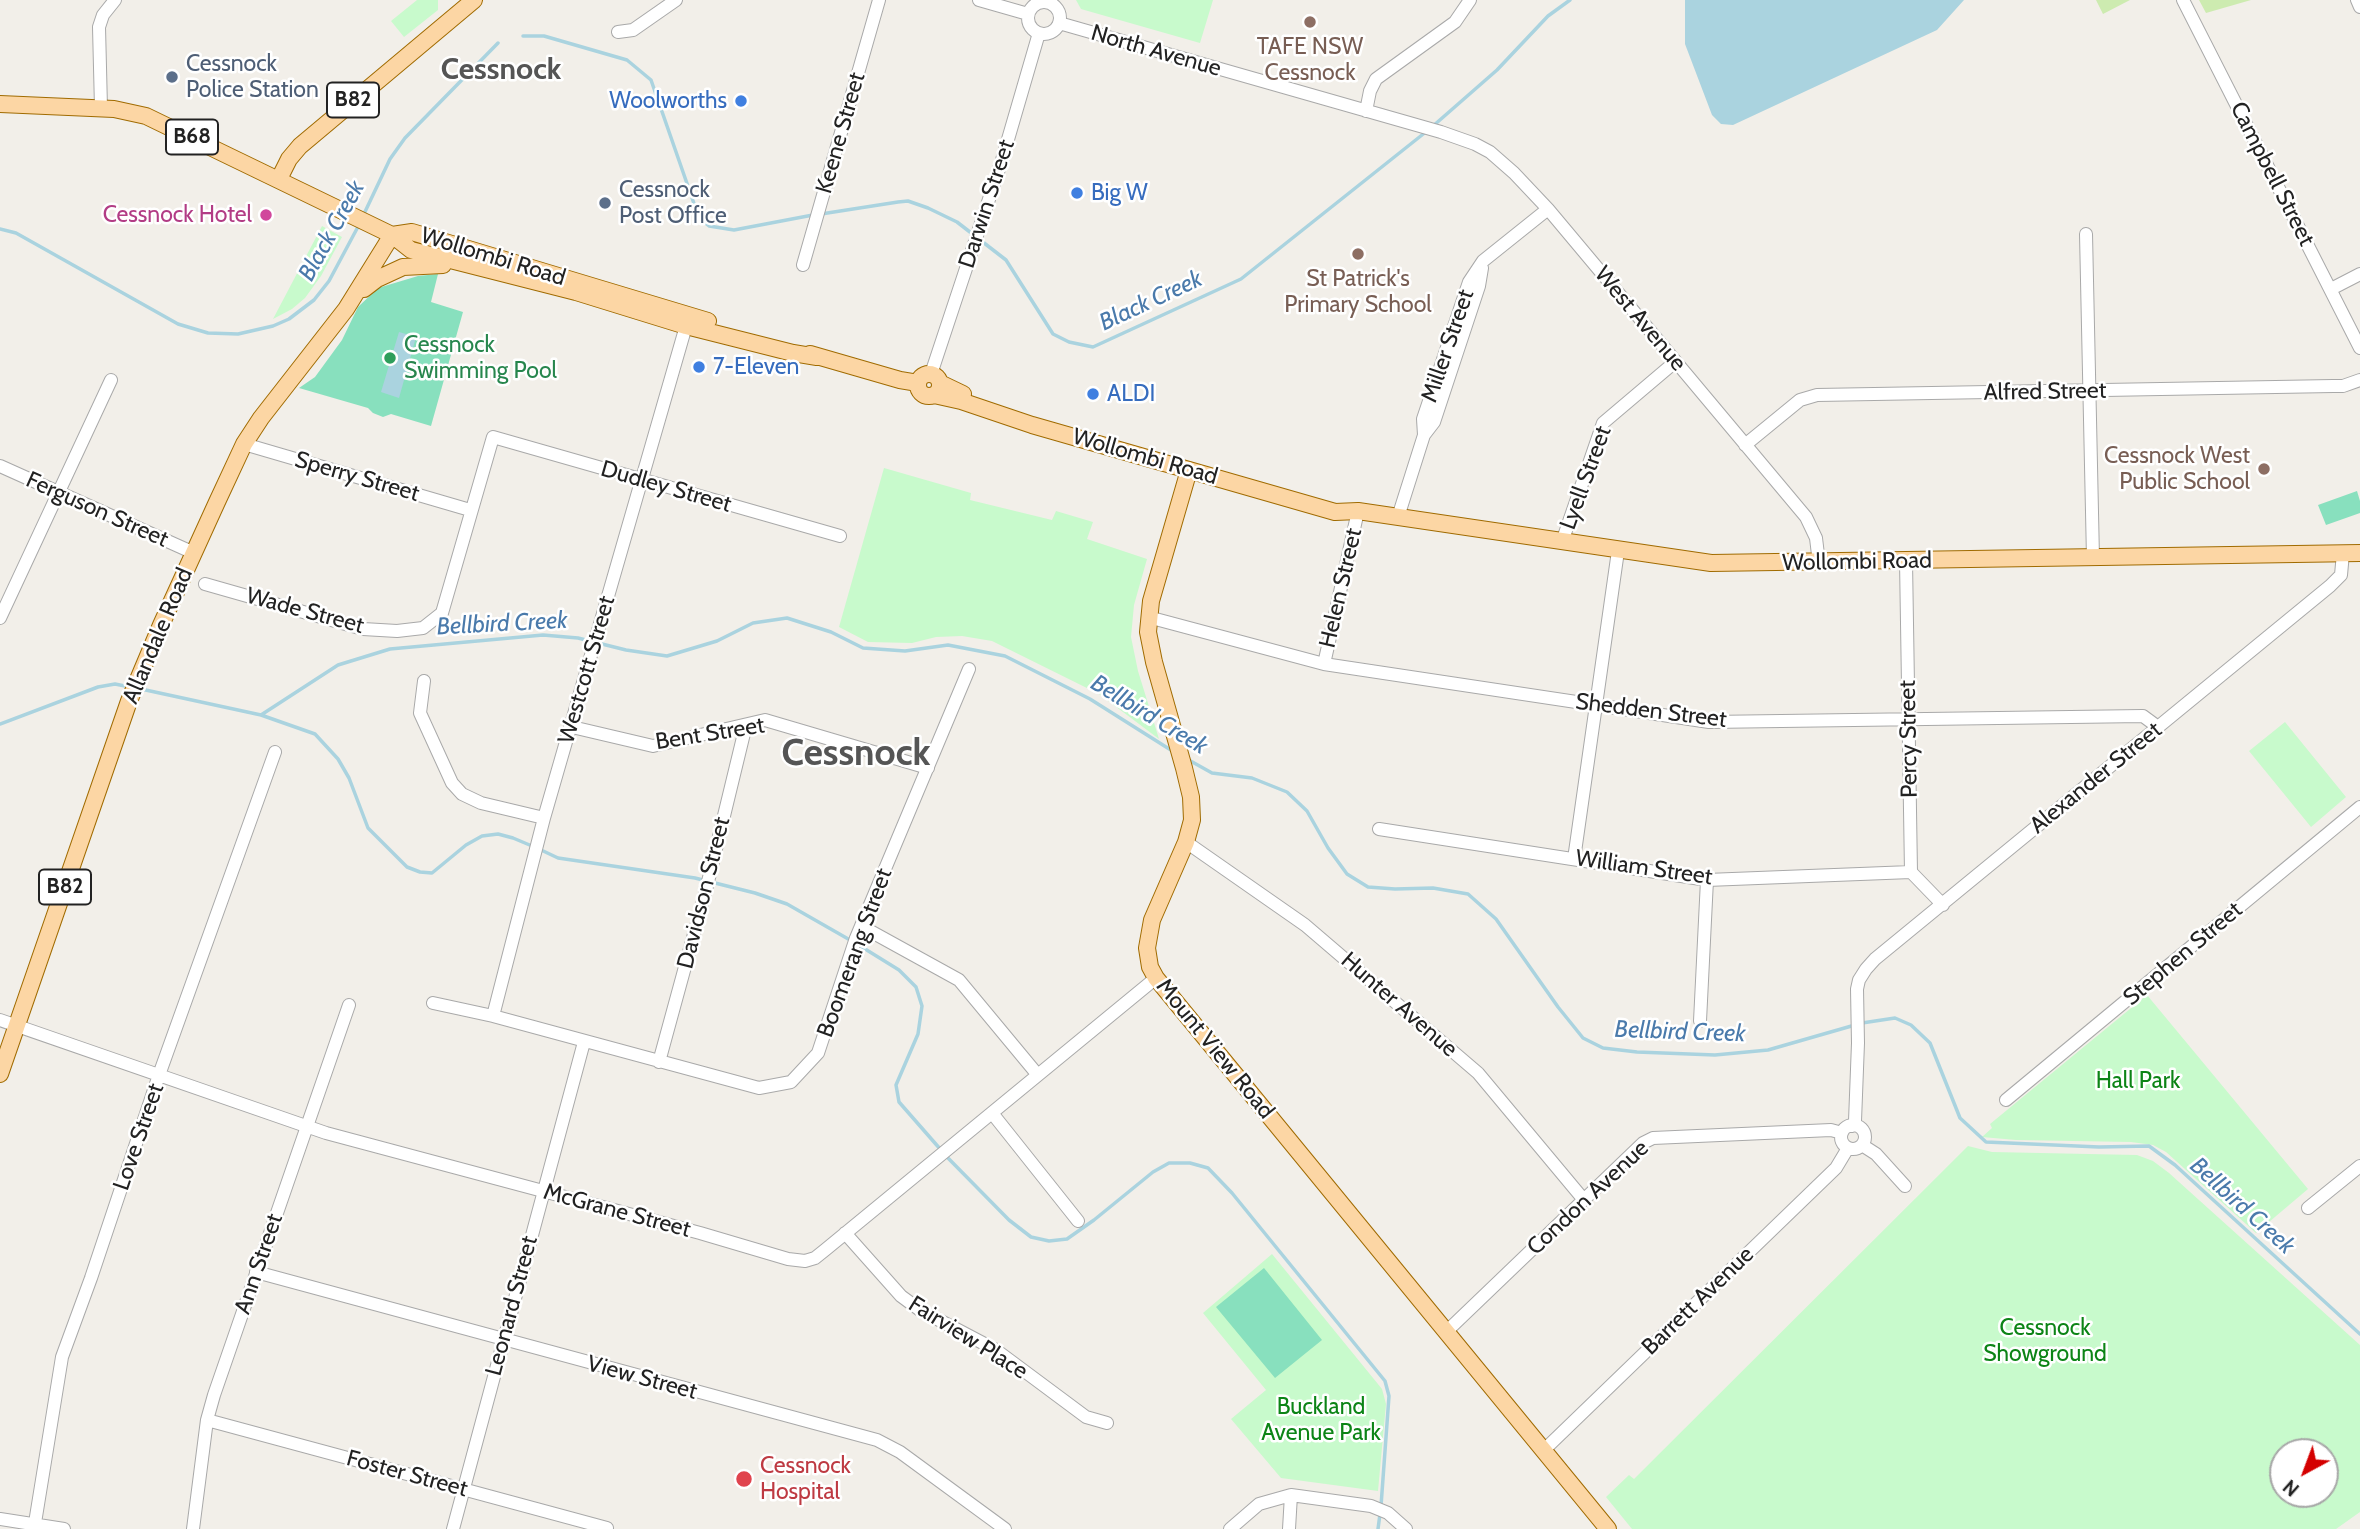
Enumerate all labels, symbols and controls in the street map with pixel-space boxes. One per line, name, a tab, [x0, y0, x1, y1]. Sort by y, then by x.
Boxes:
marker: TAFE NSW Cessnock	[1302, 14, 1318, 30]
street label: North Avenue	[1088, 19, 1224, 83]
place label: TAFE NSW Cessnock	[1257, 33, 1363, 87]
place label: Cessnock Police Station	[186, 50, 319, 104]
district label: Cessnock	[441, 52, 561, 88]
marker: Cessnock Police Station	[164, 69, 180, 85]
street label: Keene Street	[811, 69, 871, 197]
road number: B82	[327, 82, 379, 118]
place label: Woolworths	[609, 87, 727, 115]
marker: Woolworths	[733, 93, 749, 109]
street label: Campbell Street	[2224, 97, 2320, 251]
road number: B68	[166, 120, 218, 154]
street label: Darwin Street	[953, 136, 1021, 272]
water label: Black Creek	[293, 176, 371, 286]
place label: Cessnock Post Office	[619, 176, 727, 230]
place label: Big W	[1091, 179, 1148, 207]
marker: Big W	[1069, 185, 1085, 201]
marker: Cessnock Post Office	[597, 195, 613, 211]
place label: Cessnock Hotel	[103, 201, 252, 229]
marker: Cessnock Hotel	[258, 207, 274, 223]
street label: Wollombi Road	[417, 222, 569, 292]
marker: St Patrick's Primary School	[1350, 246, 1366, 262]
street label: West Avenue	[1588, 261, 1692, 377]
water label: Black Creek	[1095, 265, 1207, 337]
place label: St Patrick's Primary School	[1284, 265, 1432, 319]
street label: Miller Street	[1416, 286, 1480, 406]
place label: Cessnock Swimming Pool	[404, 331, 557, 385]
marker: Cessnock Swimming Pool	[382, 350, 398, 366]
place label: 7-Eleven	[713, 353, 799, 381]
marker: 7-Eleven	[691, 359, 707, 375]
street label: Alfred Street	[1983, 377, 2107, 407]
place label: ALDI	[1107, 380, 1155, 408]
marker: ALDI	[1085, 386, 1101, 402]
street label: Lyell Street	[1555, 422, 1617, 534]
street label: Wollombi Road	[1069, 423, 1221, 491]
place label: Cessnock West Public School	[2104, 442, 2250, 496]
street label: Sperry Street	[292, 446, 422, 508]
street label: Dudley Street	[598, 455, 734, 519]
marker: Cessnock West Public School	[2256, 461, 2272, 477]
street label: Ferguson Street	[22, 466, 172, 554]
street label: Helen Street	[1314, 525, 1368, 651]
street label: Wollombi Road	[1782, 547, 1932, 577]
street label: Allandale Road	[117, 564, 199, 708]
street label: Wade Street	[243, 582, 367, 640]
street label: Westcott Street	[553, 593, 621, 747]
water label: Bellbird Creek	[436, 606, 568, 642]
water label: Bellbird Creek	[1085, 669, 1213, 761]
street label: Percy Street	[1894, 680, 1924, 798]
street label: Shedden Street	[1574, 688, 1728, 734]
street label: Bent Street	[653, 712, 767, 756]
street label: Alexander Street	[2024, 716, 2168, 840]
district label: Cessnock	[782, 732, 930, 776]
street label: Davidson Street	[672, 814, 736, 972]
street label: William Street	[1574, 845, 1714, 891]
street label: Boomerang Street	[812, 865, 898, 1041]
road number: B82	[39, 870, 91, 904]
street label: Stephen Street	[2118, 896, 2248, 1012]
street label: Hunter Avenue	[1335, 947, 1463, 1063]
street label: Mount View Road	[1150, 973, 1280, 1125]
water label: Bellbird Creek	[1614, 1015, 1746, 1049]
park label: Hall Park	[2096, 1067, 2180, 1095]
street label: Love Street	[108, 1080, 170, 1194]
street label: Condon Avenue	[1522, 1135, 1654, 1261]
water label: Bellbird Creek	[2184, 1151, 2300, 1261]
street label: McGrane Street	[541, 1178, 693, 1244]
street label: Ann Street	[229, 1210, 289, 1318]
street label: Leonard Street	[480, 1233, 544, 1379]
street label: Barrett Avenue	[1636, 1241, 1760, 1361]
street label: Fairview Place	[903, 1290, 1033, 1386]
park label: Cessnock Showground	[1983, 1314, 2107, 1368]
street label: View Street	[584, 1350, 700, 1406]
park label: Buckland Avenue Park	[1261, 1393, 1381, 1447]
north arrow	[2269, 1438, 2339, 1508]
street label: Foster Street	[343, 1445, 471, 1503]
place label: Cessnock Hospital	[760, 1452, 851, 1506]
marker: Cessnock Hospital	[734, 1469, 754, 1489]
text: N	[2279, 1475, 2304, 1501]

